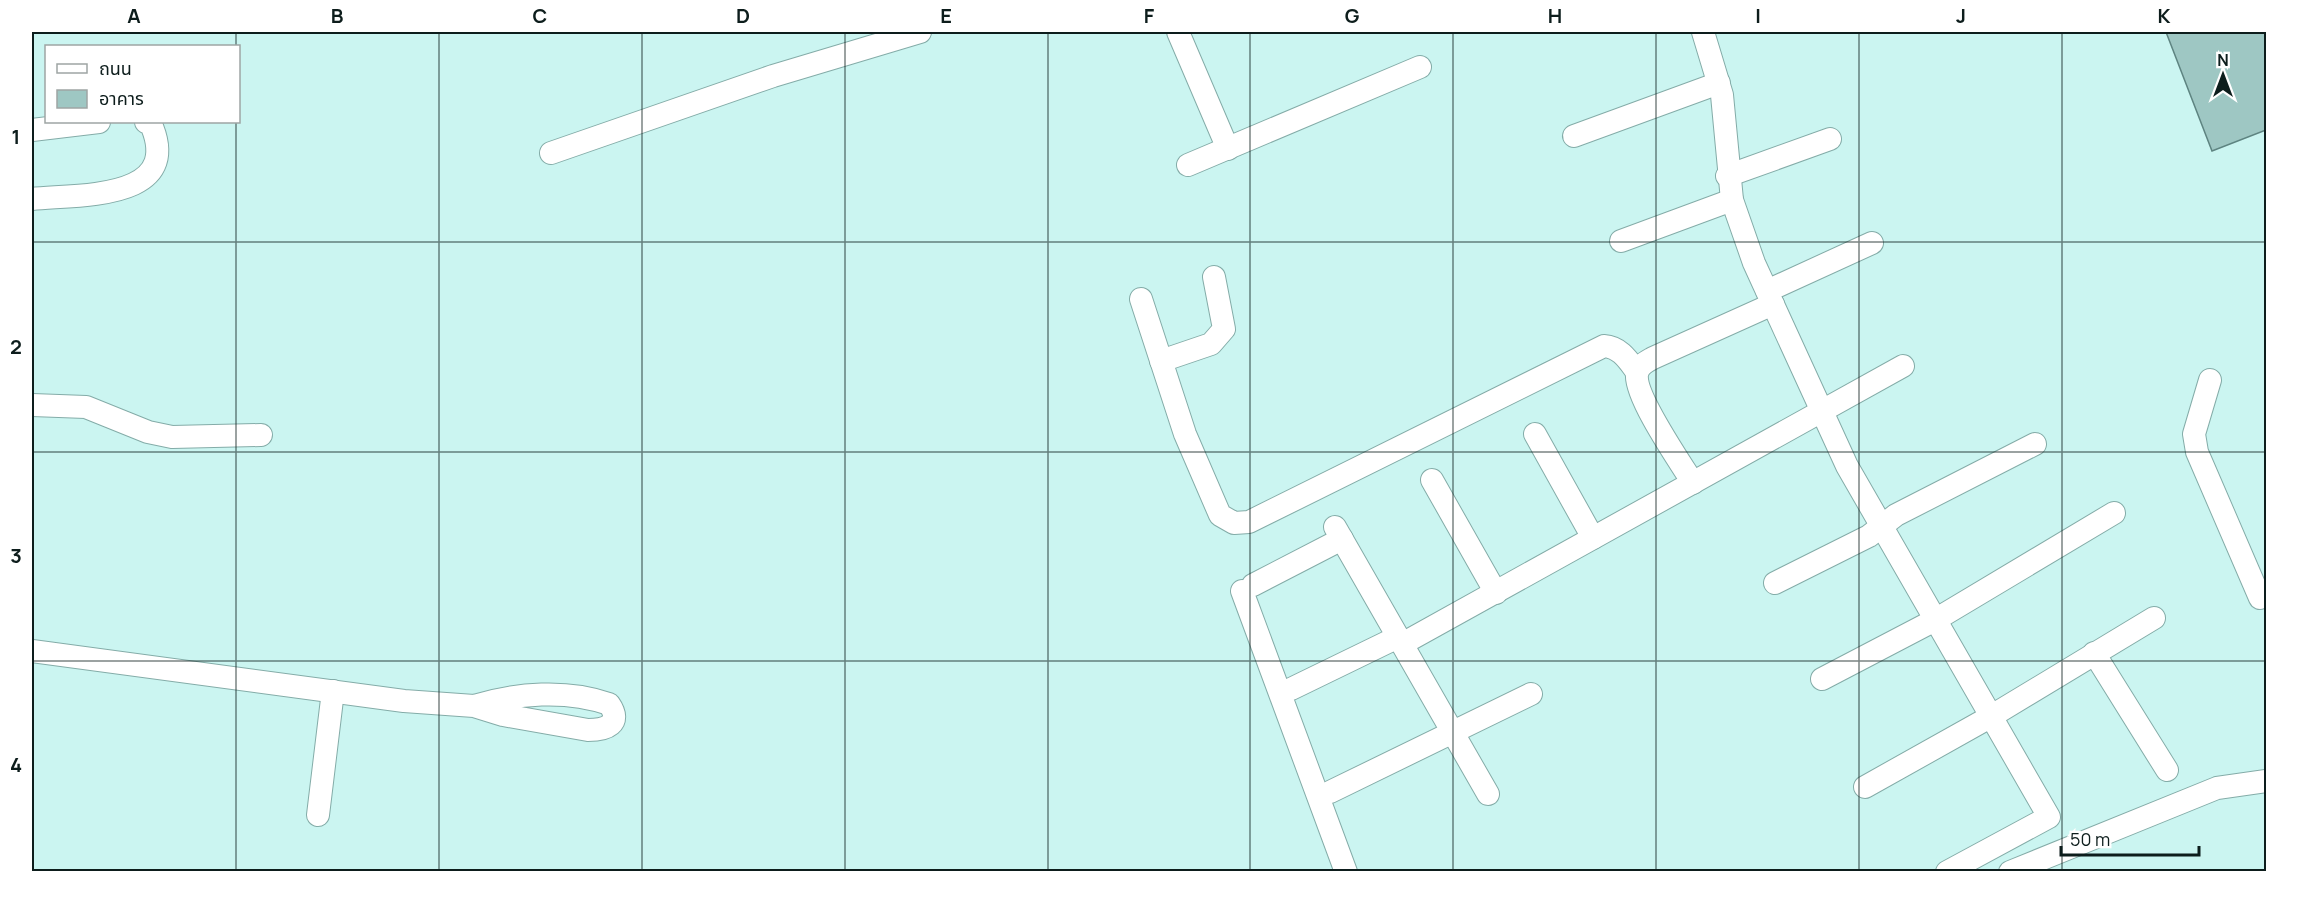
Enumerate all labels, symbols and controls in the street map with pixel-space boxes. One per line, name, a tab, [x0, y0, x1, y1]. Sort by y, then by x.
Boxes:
text: A	[127, 2, 141, 29]
text: B	[331, 2, 344, 29]
text: C	[533, 2, 547, 29]
text: D	[736, 2, 750, 29]
text: E	[940, 2, 952, 29]
text: F	[1144, 2, 1155, 29]
text: G	[1345, 2, 1360, 29]
text: H	[1548, 2, 1562, 29]
text: I	[1755, 2, 1761, 29]
text: J	[1956, 2, 1966, 29]
text: K	[2158, 2, 2171, 29]
legend	[45, 45, 240, 123]
north arrow	[2193, 45, 2253, 105]
text: N	[2217, 49, 2229, 71]
text: ถนน	[99, 56, 132, 80]
text: อาคาร	[99, 86, 144, 110]
text: 1	[12, 123, 20, 150]
text: 2	[10, 333, 22, 360]
text: 3	[10, 542, 22, 569]
text: 4	[10, 751, 22, 778]
scale bar	[2061, 819, 2199, 857]
text: 50 m	[2070, 827, 2110, 851]

